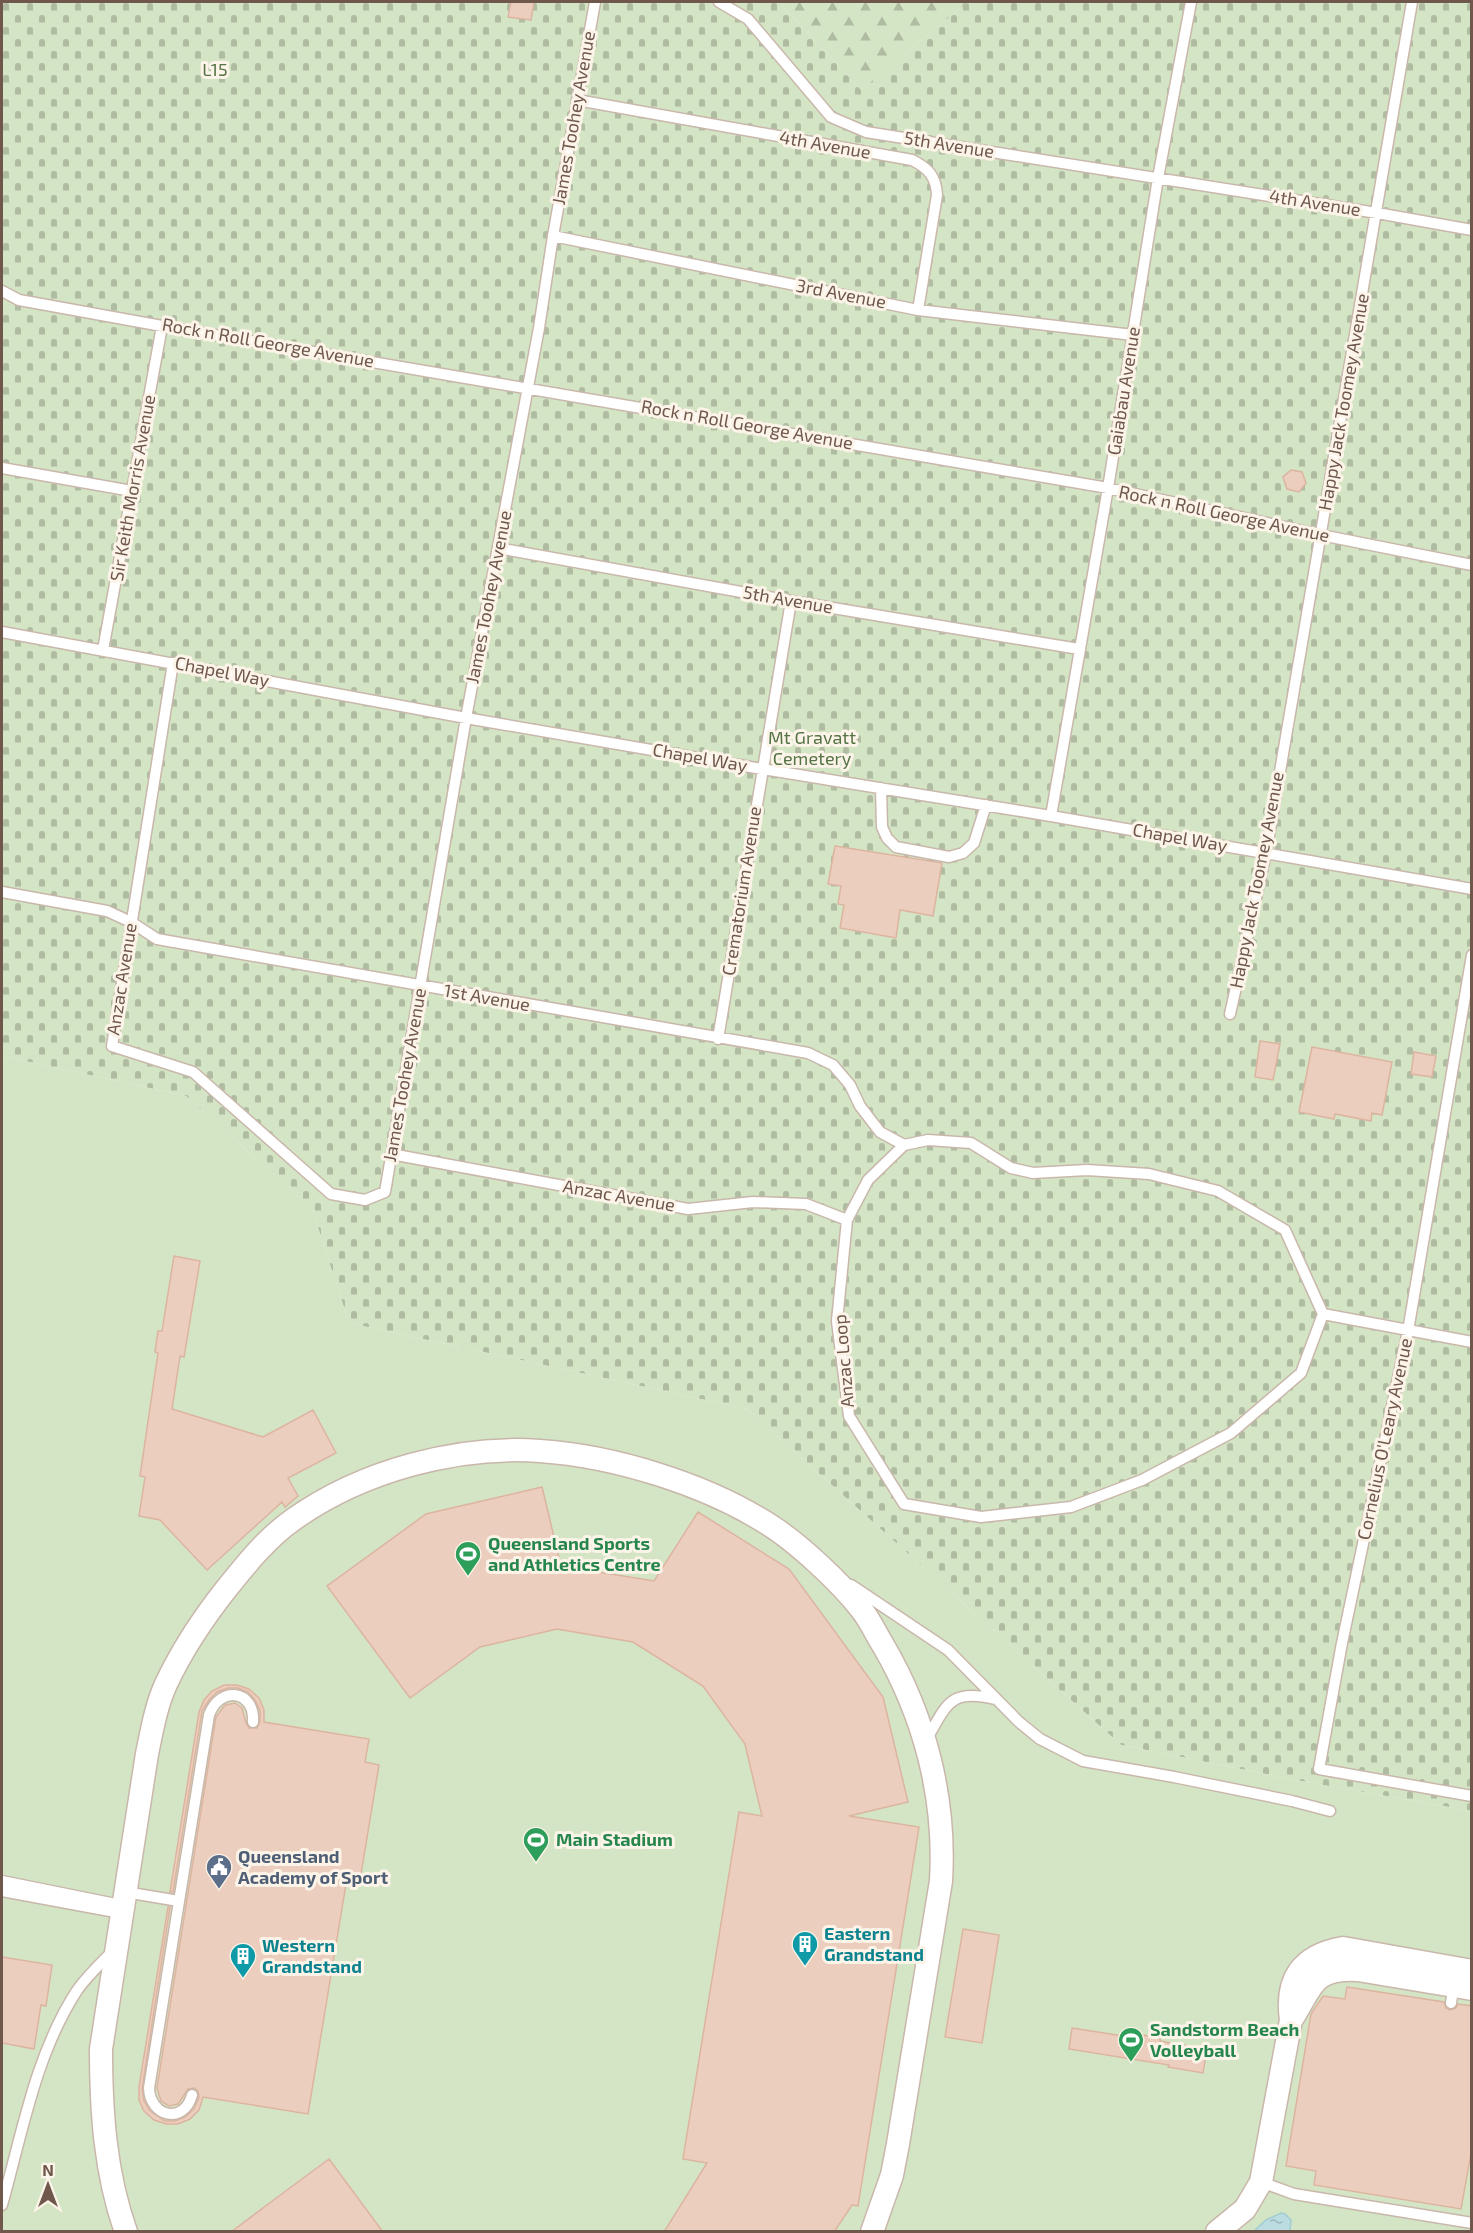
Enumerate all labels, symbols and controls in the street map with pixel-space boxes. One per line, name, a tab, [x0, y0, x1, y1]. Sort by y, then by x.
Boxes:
street label: James Toohey Avenue	[547, 29, 599, 206]
park label: L15	[202, 58, 228, 80]
street label: 4th Avenue	[778, 125, 873, 163]
street label: 5th Avenue	[903, 126, 996, 162]
street label: 4th Avenue	[1268, 184, 1362, 220]
street label: 3rd Avenue	[794, 274, 888, 313]
street label: Happy Jack Toomey Avenue	[1313, 292, 1373, 512]
street label: Rock n Roll George Avenue	[160, 313, 376, 372]
street label: Gaiabau Avenue	[1102, 325, 1144, 457]
street label: Sir Keith Morris Avenue	[105, 393, 159, 583]
street label: Rock n Roll George Avenue	[639, 395, 855, 454]
street label: Rock n Roll George Avenue	[1117, 480, 1332, 546]
street label: James Toohey Avenue	[460, 508, 516, 685]
street label: 5th Avenue	[742, 580, 835, 618]
street label: Chapel Way	[173, 651, 272, 691]
park label: Mt Gravatt Cemetery	[768, 726, 856, 769]
street label: Chapel Way	[651, 738, 750, 776]
street label: Happy Jack Toomey Avenue	[1224, 770, 1288, 990]
street label: Crematorium Avenue	[717, 805, 765, 977]
street label: Chapel Way	[1131, 818, 1230, 856]
street label: Anzac Avenue	[101, 921, 141, 1037]
street label: 1st Avenue	[442, 979, 532, 1015]
street label: James Toohey Avenue	[378, 986, 430, 1163]
street label: Anzac Avenue	[561, 1174, 677, 1216]
street label: Anzac Loop	[828, 1313, 858, 1409]
street label: Cornelius O'Leary Avenue	[1352, 1336, 1416, 1542]
place label: Queensland Sports and Athletics Centre	[488, 1532, 661, 1575]
sports icon: Queensland Sports and Athletics Centre	[453, 1539, 483, 1577]
sports icon: Main Stadium	[521, 1825, 551, 1863]
place label: Main Stadium	[556, 1828, 673, 1850]
place label: Queensland Academy of Sport	[238, 1845, 389, 1888]
public building icon: Queensland Academy of Sport	[204, 1852, 234, 1890]
place label: Eastern Grandstand	[824, 1922, 924, 1965]
building icon: Eastern Grandstand	[790, 1929, 820, 1967]
place label: Western Grandstand	[262, 1934, 362, 1977]
building icon: Western Grandstand	[228, 1941, 258, 1979]
place label: Sandstorm Beach Volleyball	[1150, 2018, 1299, 2061]
sports icon: Sandstorm Beach Volleyball	[1116, 2025, 1146, 2063]
north arrow	[18, 2155, 78, 2215]
text: N	[42, 2160, 54, 2179]

